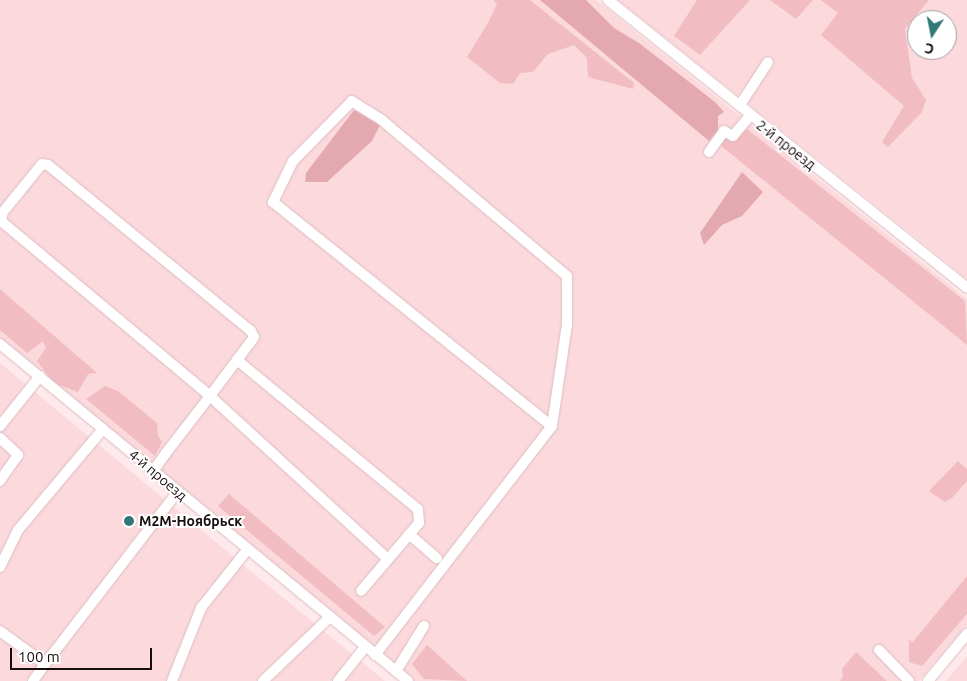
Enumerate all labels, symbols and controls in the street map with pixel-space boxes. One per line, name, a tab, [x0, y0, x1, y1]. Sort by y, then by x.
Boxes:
north arrow	[907, 10, 957, 60]
text: С	[923, 40, 935, 57]
street label: 2-й проезд	[753, 117, 819, 173]
street label: 4-й проезд	[126, 446, 190, 504]
place label: М2М-Ноябрьск	[139, 513, 242, 529]
marker: М2М-Ноябрьск	[123, 515, 135, 527]
scale bar	[12, 638, 155, 670]
text: 100 m	[18, 648, 60, 665]

